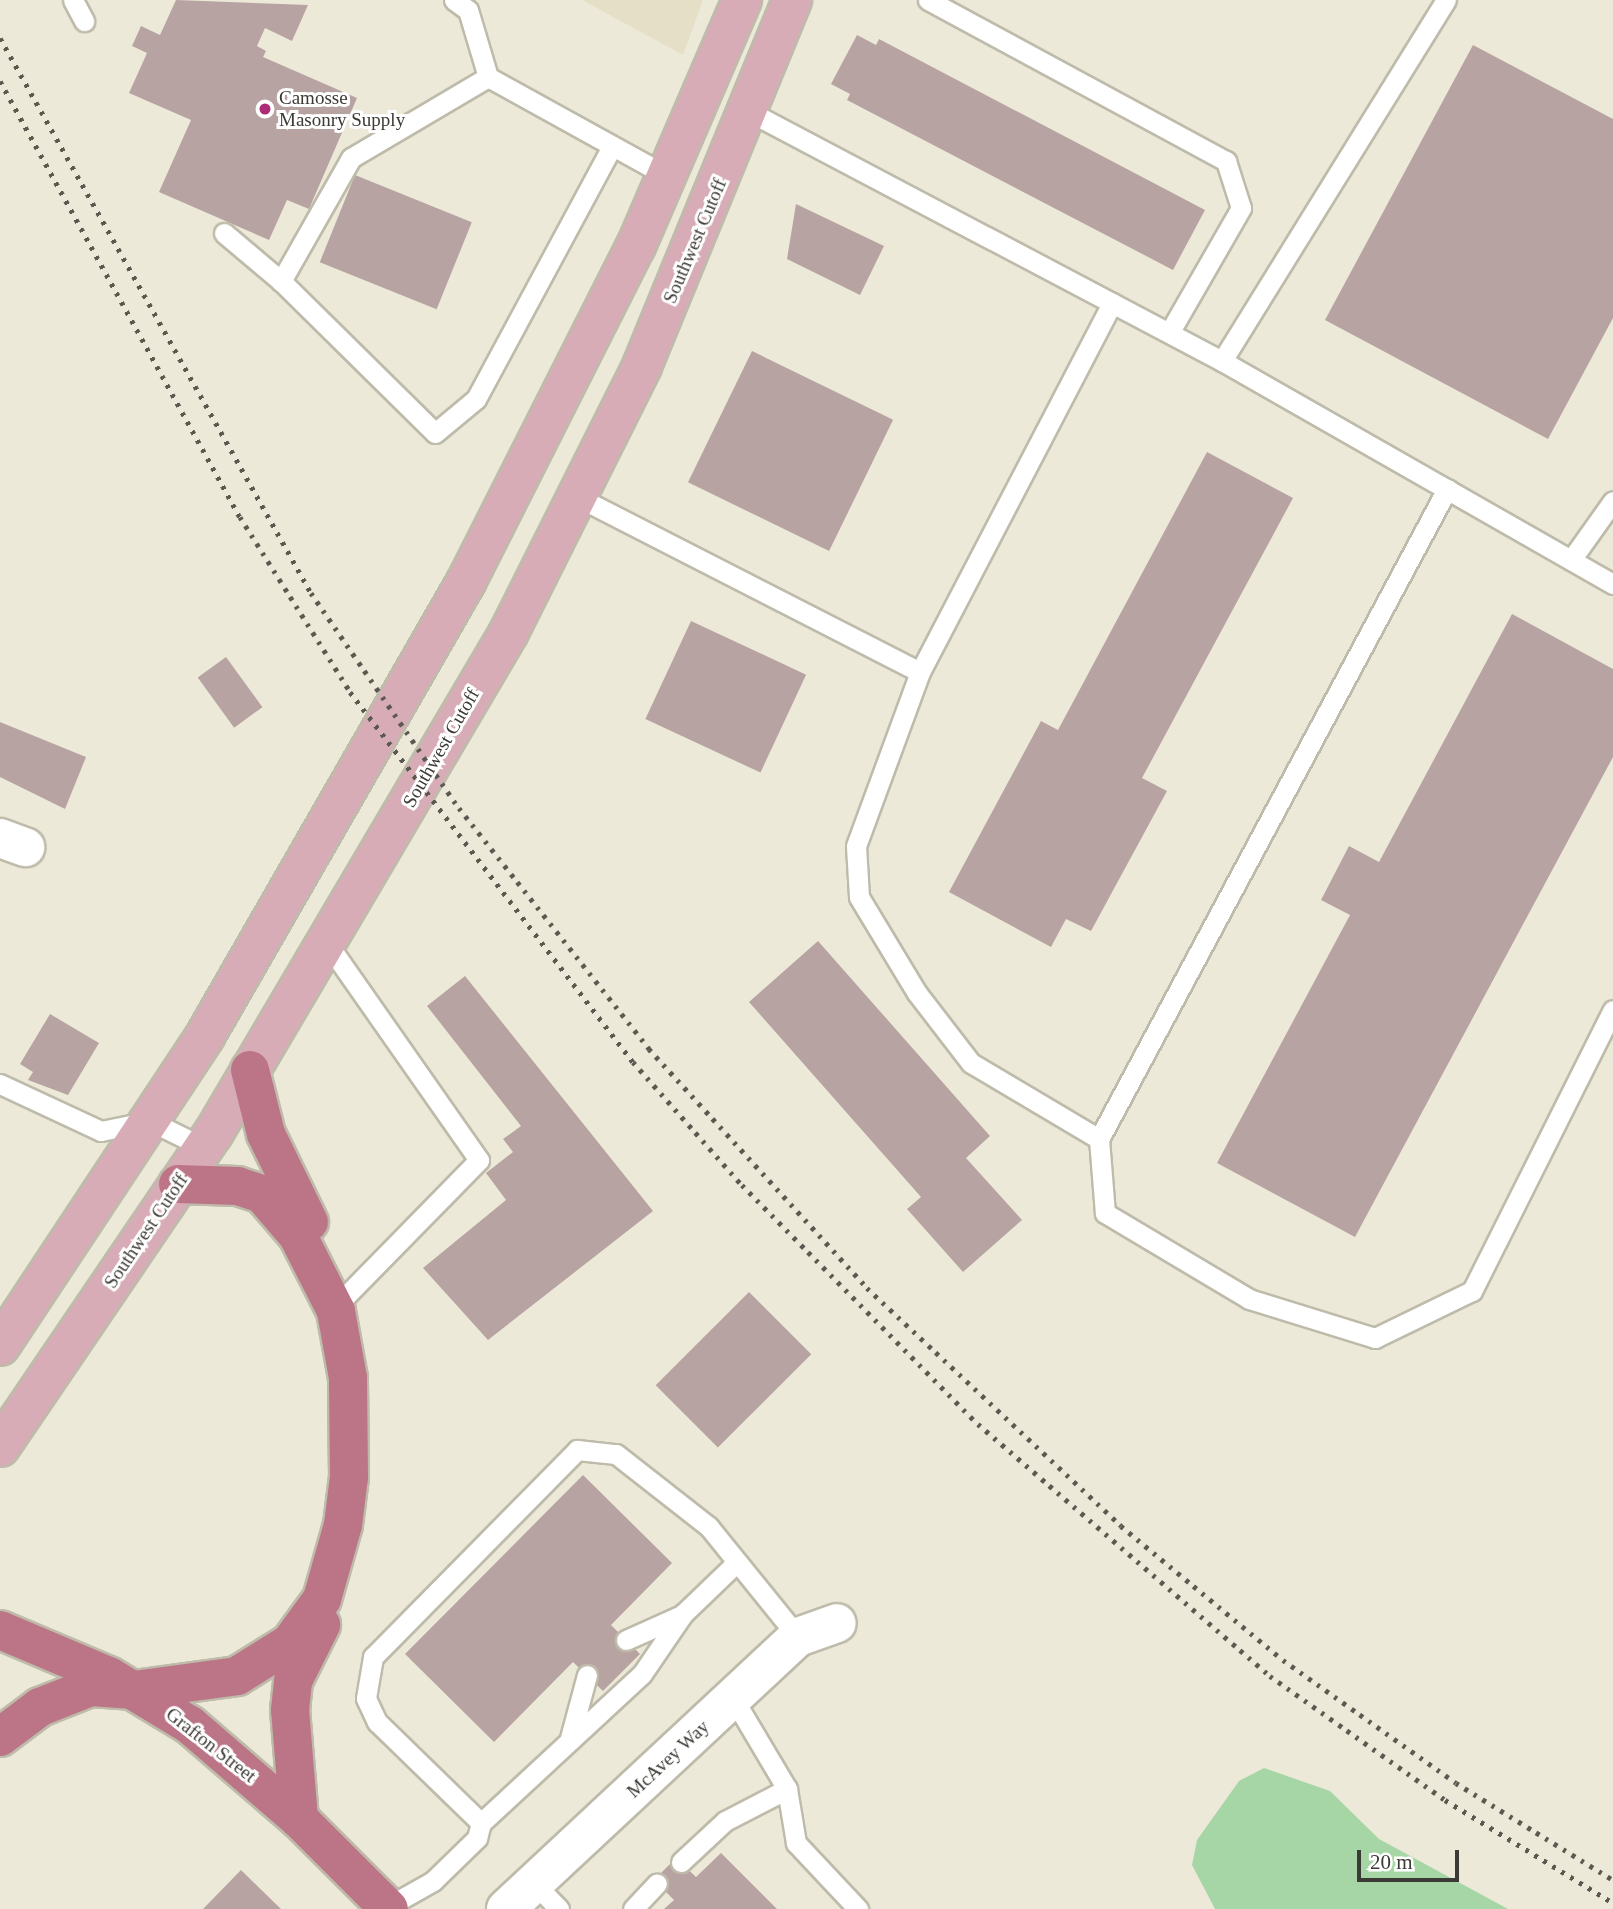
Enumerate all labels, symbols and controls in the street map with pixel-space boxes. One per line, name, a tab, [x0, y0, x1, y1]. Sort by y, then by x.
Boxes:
place label: Camosse Masonry Supply	[279, 87, 405, 131]
marker: Camosse Masonry Supply	[257, 101, 273, 117]
street label: Southwest Cutoff	[658, 175, 732, 307]
street label: Southwest Cutoff	[398, 685, 484, 811]
street label: Southwest Cutoff	[99, 1169, 193, 1293]
street label: Grafton Street	[161, 1703, 261, 1787]
street label: McAvey Way	[622, 1715, 714, 1803]
scale bar	[1361, 1836, 1462, 1880]
text: 20 m	[1370, 1850, 1413, 1874]

